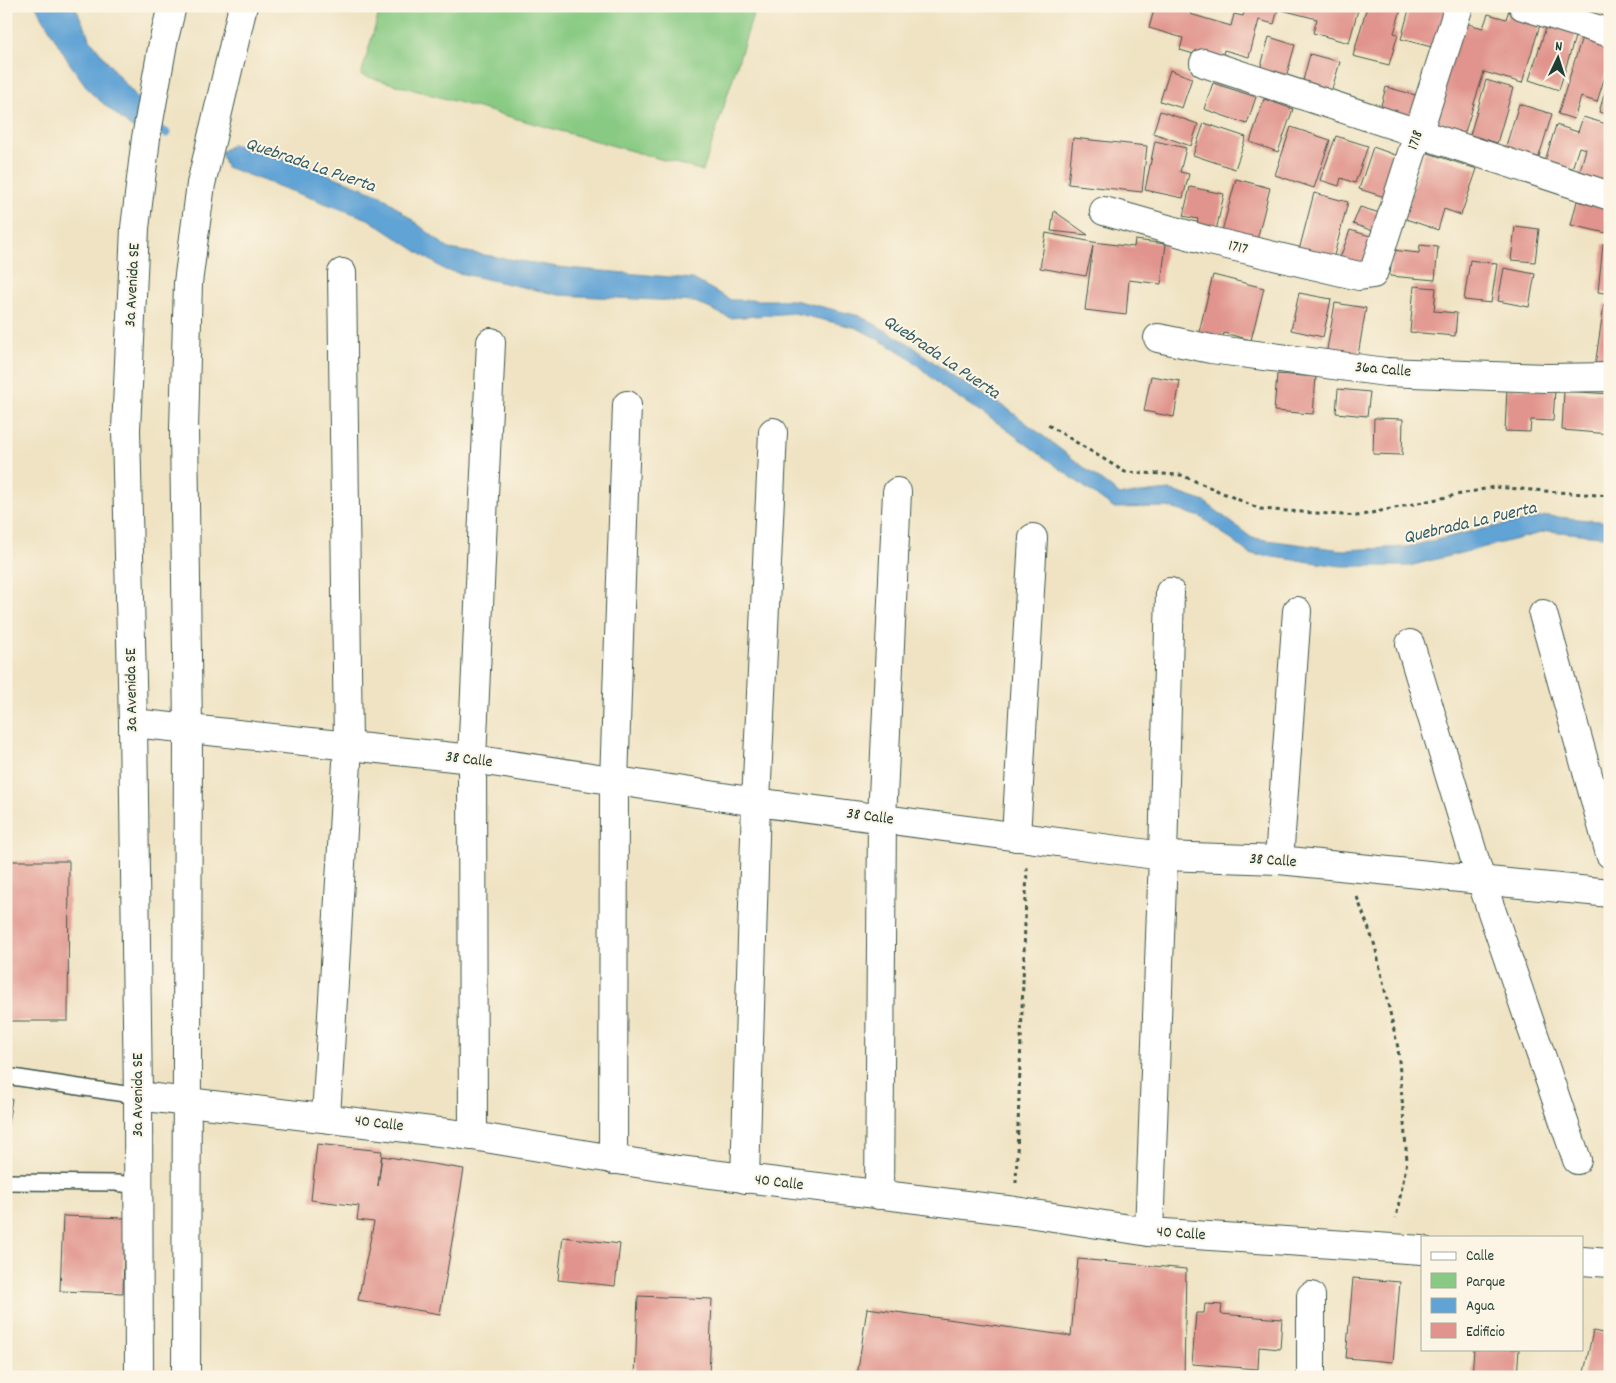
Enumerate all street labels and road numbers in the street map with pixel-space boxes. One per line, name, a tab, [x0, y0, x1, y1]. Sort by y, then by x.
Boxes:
street label: 1718	[1402, 127, 1430, 153]
street label: 1717	[1226, 235, 1250, 261]
street label: 3a Avenida SE	[119, 242, 147, 328]
street label: 36a Calle	[1354, 356, 1412, 384]
street label: 3a Avenida SE	[120, 647, 144, 732]
street label: 38 Calle	[444, 746, 494, 774]
street label: 38 Calle	[845, 802, 895, 832]
street label: 38 Calle	[1249, 848, 1297, 874]
street label: 3a Avenida SE	[127, 1052, 150, 1137]
street label: 40 Calle	[353, 1110, 405, 1138]
street label: 40 Calle	[753, 1169, 805, 1197]
street label: 40 Calle	[1156, 1221, 1206, 1247]

